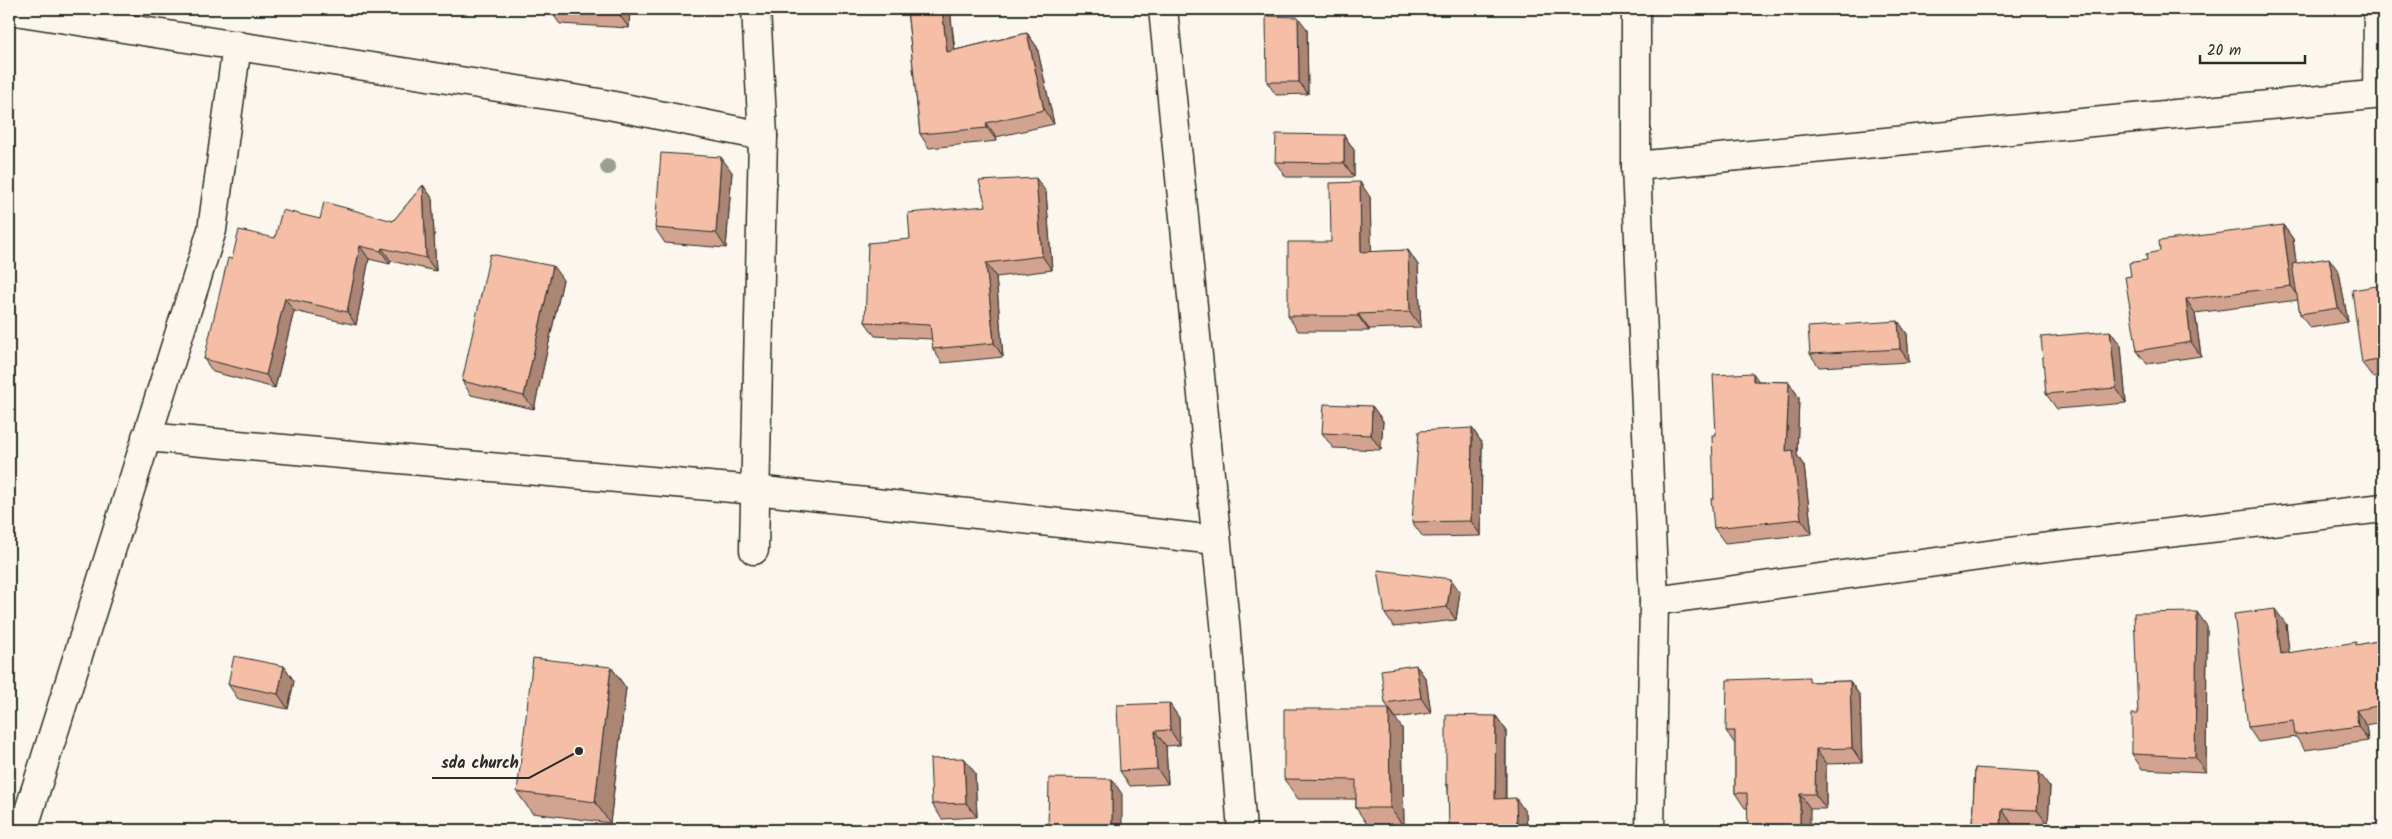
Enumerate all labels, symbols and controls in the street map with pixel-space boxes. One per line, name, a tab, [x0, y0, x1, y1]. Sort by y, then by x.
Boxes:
scale bar	[2200, 32, 2304, 64]
text: 20 m	[2207, 39, 2241, 63]
callout: sda church	[432, 747, 529, 778]
text: sda church	[441, 751, 519, 776]

